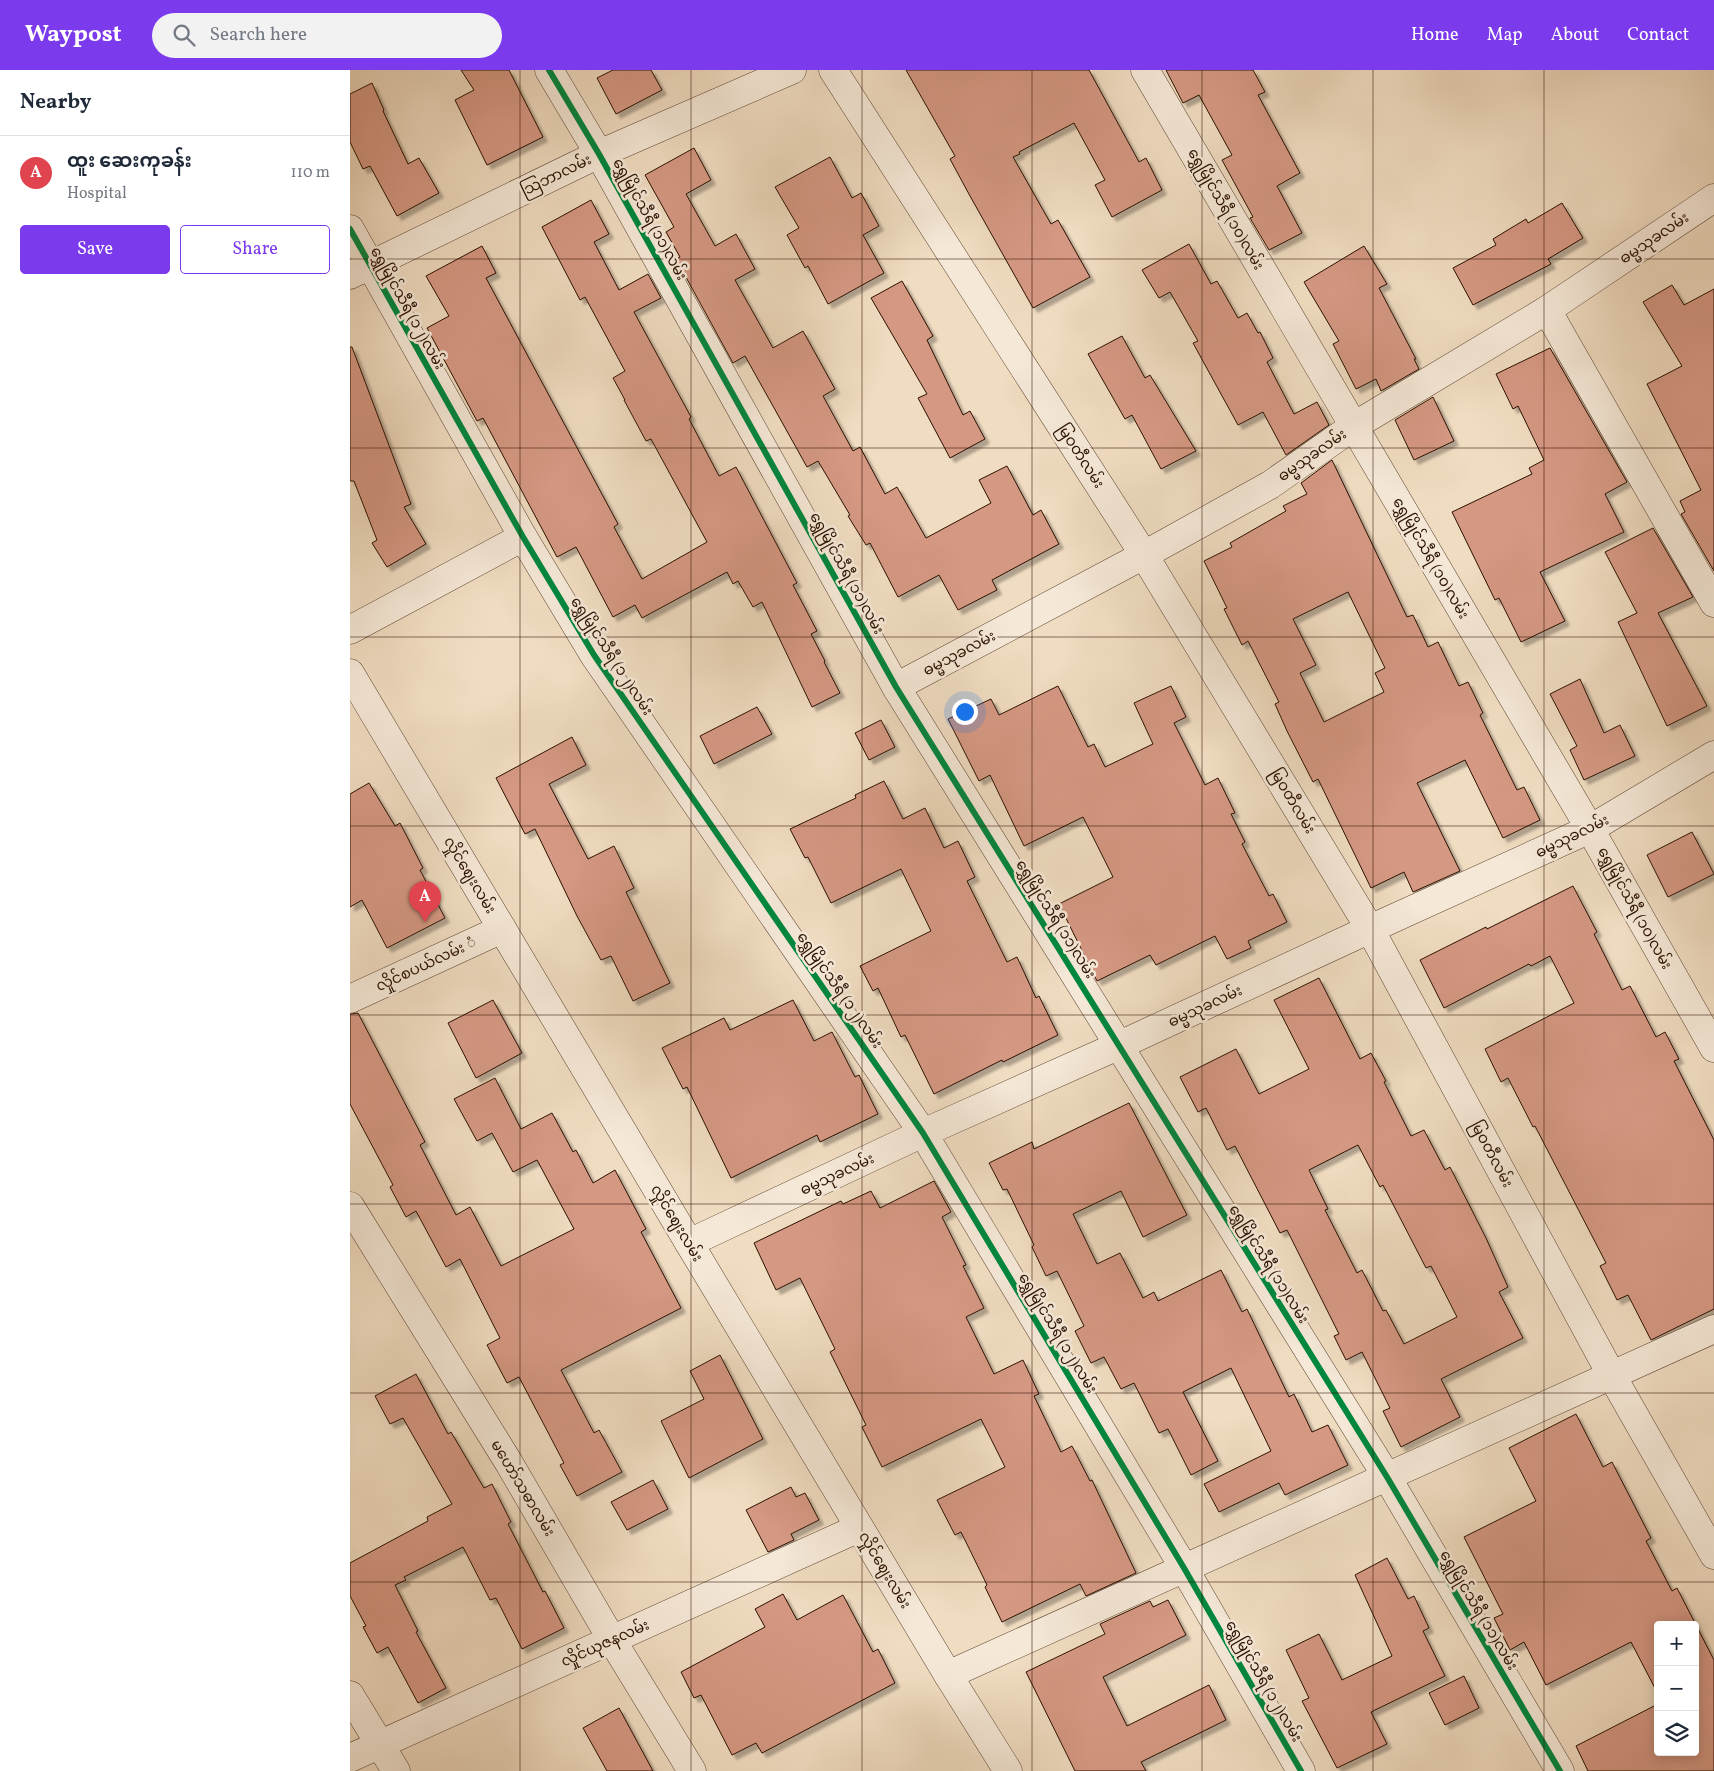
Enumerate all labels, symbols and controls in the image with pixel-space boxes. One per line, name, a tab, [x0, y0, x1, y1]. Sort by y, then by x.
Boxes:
search box	[152, 13, 502, 58]
text: Waypost	[25, 18, 122, 52]
icon: search	[170, 21, 198, 49]
text: Search here	[210, 22, 307, 48]
text: Home	[1411, 23, 1459, 48]
text: Map	[1487, 23, 1523, 48]
text: About	[1551, 23, 1599, 48]
text: Contact	[1627, 23, 1689, 48]
text: Nearby	[20, 88, 91, 117]
street label: ရွှေမြိုင်သီရီ (၁၀)လမ်း	[1181, 145, 1269, 274]
text: ထူး ဆေးကုခန်း	[67, 149, 192, 175]
street label: သြဘာလမ်း	[517, 149, 596, 202]
street label: ရွှေမြိုင်သီရီ (၁၁)လမ်း	[606, 154, 692, 285]
text: A	[30, 162, 42, 184]
text: 110 m	[291, 162, 330, 184]
text: Hospital	[67, 183, 127, 205]
street label: ဓမ္မသုခလမ်း	[1615, 207, 1694, 270]
button: Save	[20, 225, 170, 274]
button: Share	[180, 225, 330, 274]
street label: ရွှေမြိုင်သီရီ (၁၂)လမ်း	[364, 243, 450, 374]
street label: မြဝတီလမ်း	[1051, 420, 1109, 493]
street label: ဓမ္မသုခလမ်း	[1274, 424, 1352, 488]
street label: ရွှေမြိုင်သီရီ (၁၀)လမ်း	[1386, 494, 1474, 623]
street label: ရွှေမြိုင်သီရီ (၁၁)လမ်း	[803, 508, 889, 639]
street label: ရွှေမြိုင်သီရီ (၁၂)လမ်း	[564, 593, 658, 720]
street label: ဓမ္မသုခလမ်း	[919, 626, 1000, 683]
your location	[952, 699, 978, 725]
street label: မြဝတီလမ်း	[1264, 765, 1320, 838]
street label: ဓမ္မသုခလမ်း	[1532, 810, 1613, 865]
street label: လှိုင်ဈေးလမ်း	[437, 833, 501, 918]
street label: ရွှေမြိုင်သီရီ (၁၀)လမ်း	[1591, 843, 1677, 974]
street label: ရွှေမြိုင်သီရီ (၁၁)လမ်း	[1010, 856, 1101, 983]
pin: A	[409, 881, 441, 922]
street label: ရွှေမြိုင်သီရီ (၁၂)လမ်း	[791, 928, 888, 1053]
street label: လှိုင်စပယ်လမ်း ံ	[372, 932, 480, 998]
street label: ဓမ္မသုခလမ်း	[1165, 980, 1246, 1034]
street label: မြဝတီလမ်း	[1464, 1117, 1518, 1192]
street label: ဓမ္မသုခလမ်း	[797, 1148, 878, 1202]
street label: လှိုင်ဈေးလမ်း	[644, 1181, 708, 1266]
street label: ရွှေမြိုင်သီရီ (၁၁)လမ်း	[1223, 1201, 1314, 1328]
street label: ရွှေမြိုင်သီရီ (၁၂)လမ်း	[1012, 1269, 1102, 1398]
street label: မဟော်သဓာလမ်း	[485, 1436, 560, 1541]
street label: လှိုင်ဈေးလမ်း	[852, 1528, 916, 1613]
street label: ရွှေမြိုင်သီရီ (၁၁)လမ်း	[1434, 1546, 1523, 1675]
street label: လှိုင်ယုဇနလမ်း	[558, 1615, 653, 1673]
street label: ရွှေမြိုင်သီရီ (၁၂)လမ်း	[1219, 1616, 1307, 1747]
map controls	[1654, 1621, 1699, 1756]
button: +	[1654, 1621, 1699, 1666]
button: −	[1654, 1666, 1699, 1711]
button: layers	[1654, 1711, 1699, 1756]

